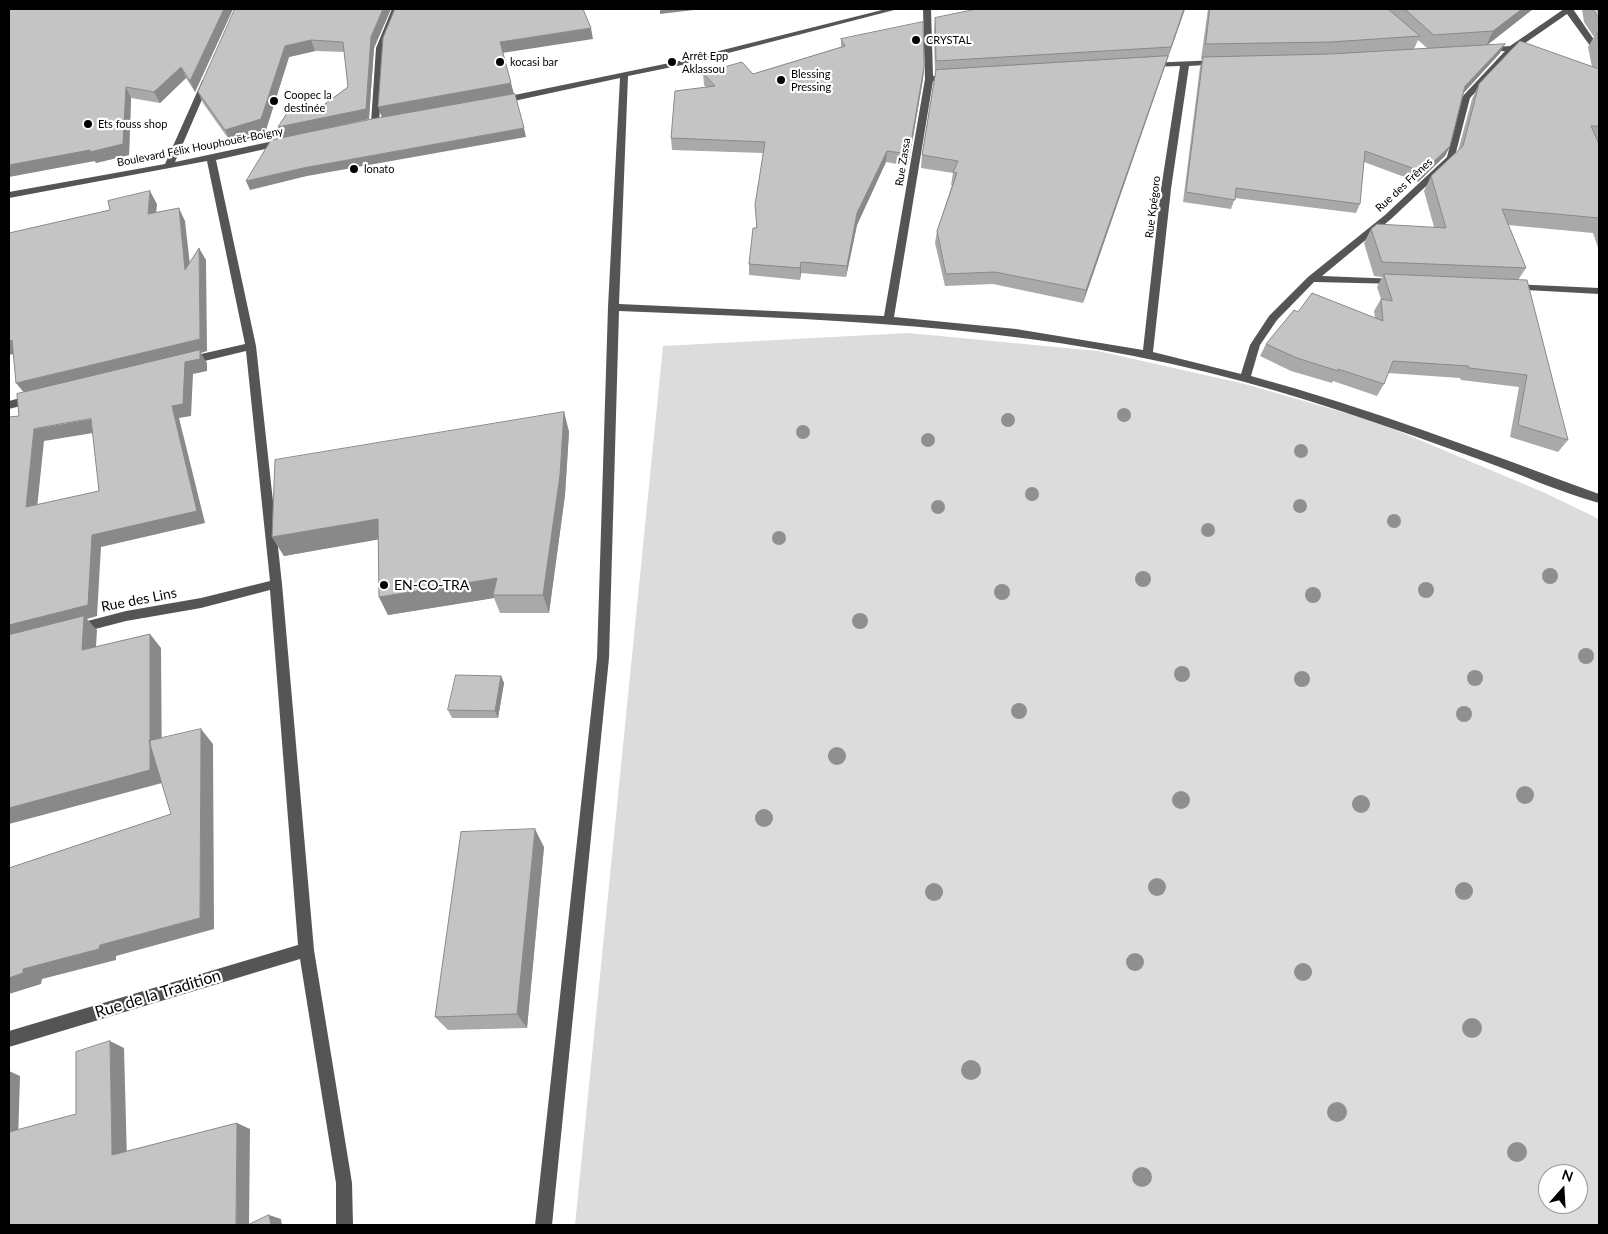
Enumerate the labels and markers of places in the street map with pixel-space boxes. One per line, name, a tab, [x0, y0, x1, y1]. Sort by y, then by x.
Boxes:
place label: CRYSTAL	[926, 33, 971, 47]
marker: CRYSTAL	[910, 34, 922, 46]
place label: Arrêt Epp Aklassou	[682, 49, 728, 75]
place label: kocasi bar	[510, 55, 558, 69]
marker: kocasi bar	[494, 56, 506, 68]
marker: Arrêt Epp Aklassou	[666, 56, 678, 68]
place label: Blessing Pressing	[791, 67, 831, 93]
marker: Blessing Pressing	[775, 74, 787, 86]
place label: Coopec la destinée	[284, 88, 332, 114]
marker: Coopec la destinée	[268, 95, 280, 107]
place label: Ets fouss shop	[98, 117, 167, 131]
marker: Ets fouss shop	[82, 118, 94, 130]
place label: lonato	[364, 162, 395, 176]
marker: lonato	[348, 163, 360, 175]
place label: EN-CO-TRA	[394, 577, 469, 593]
marker: EN-CO-TRA	[378, 579, 390, 591]

